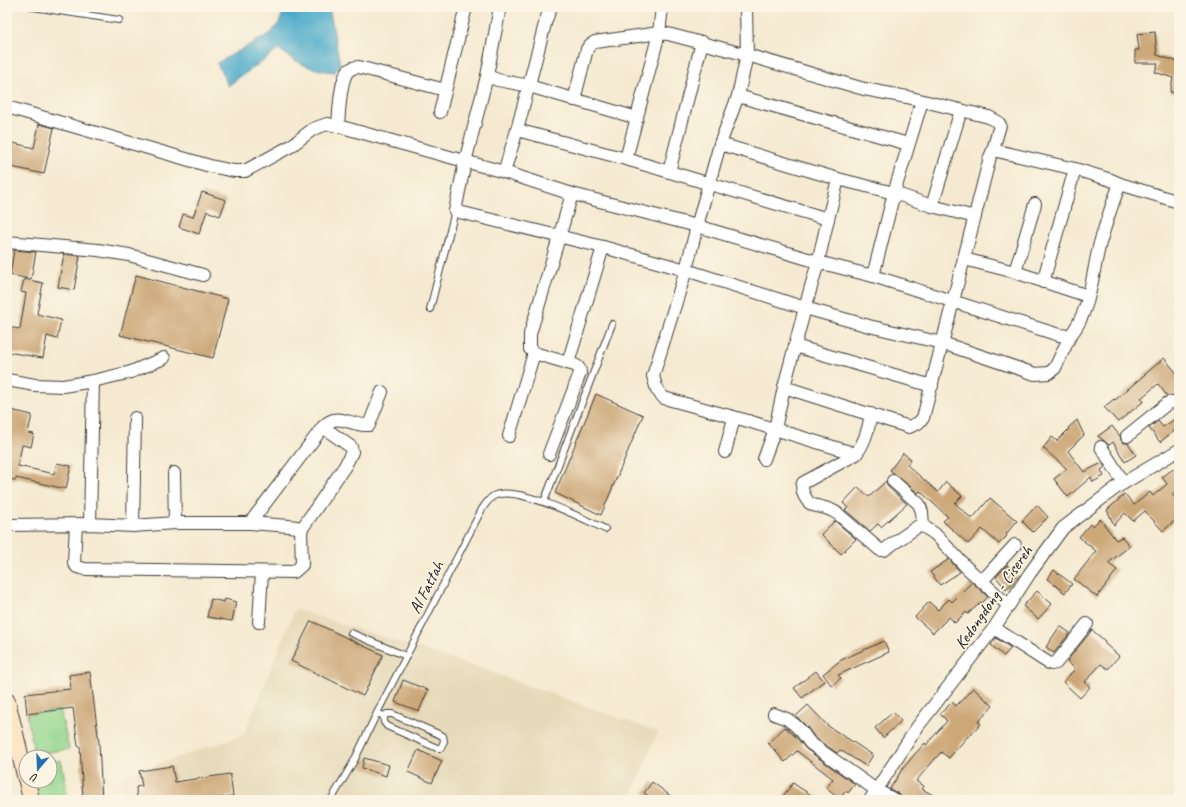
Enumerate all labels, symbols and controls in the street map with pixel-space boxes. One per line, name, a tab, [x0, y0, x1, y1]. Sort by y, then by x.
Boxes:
street label: Kedongdong - Cisereh	[950, 541, 1037, 653]
street label: Al Fattah	[404, 556, 449, 617]
north arrow	[18, 749, 58, 789]
text: U	[27, 770, 40, 786]

